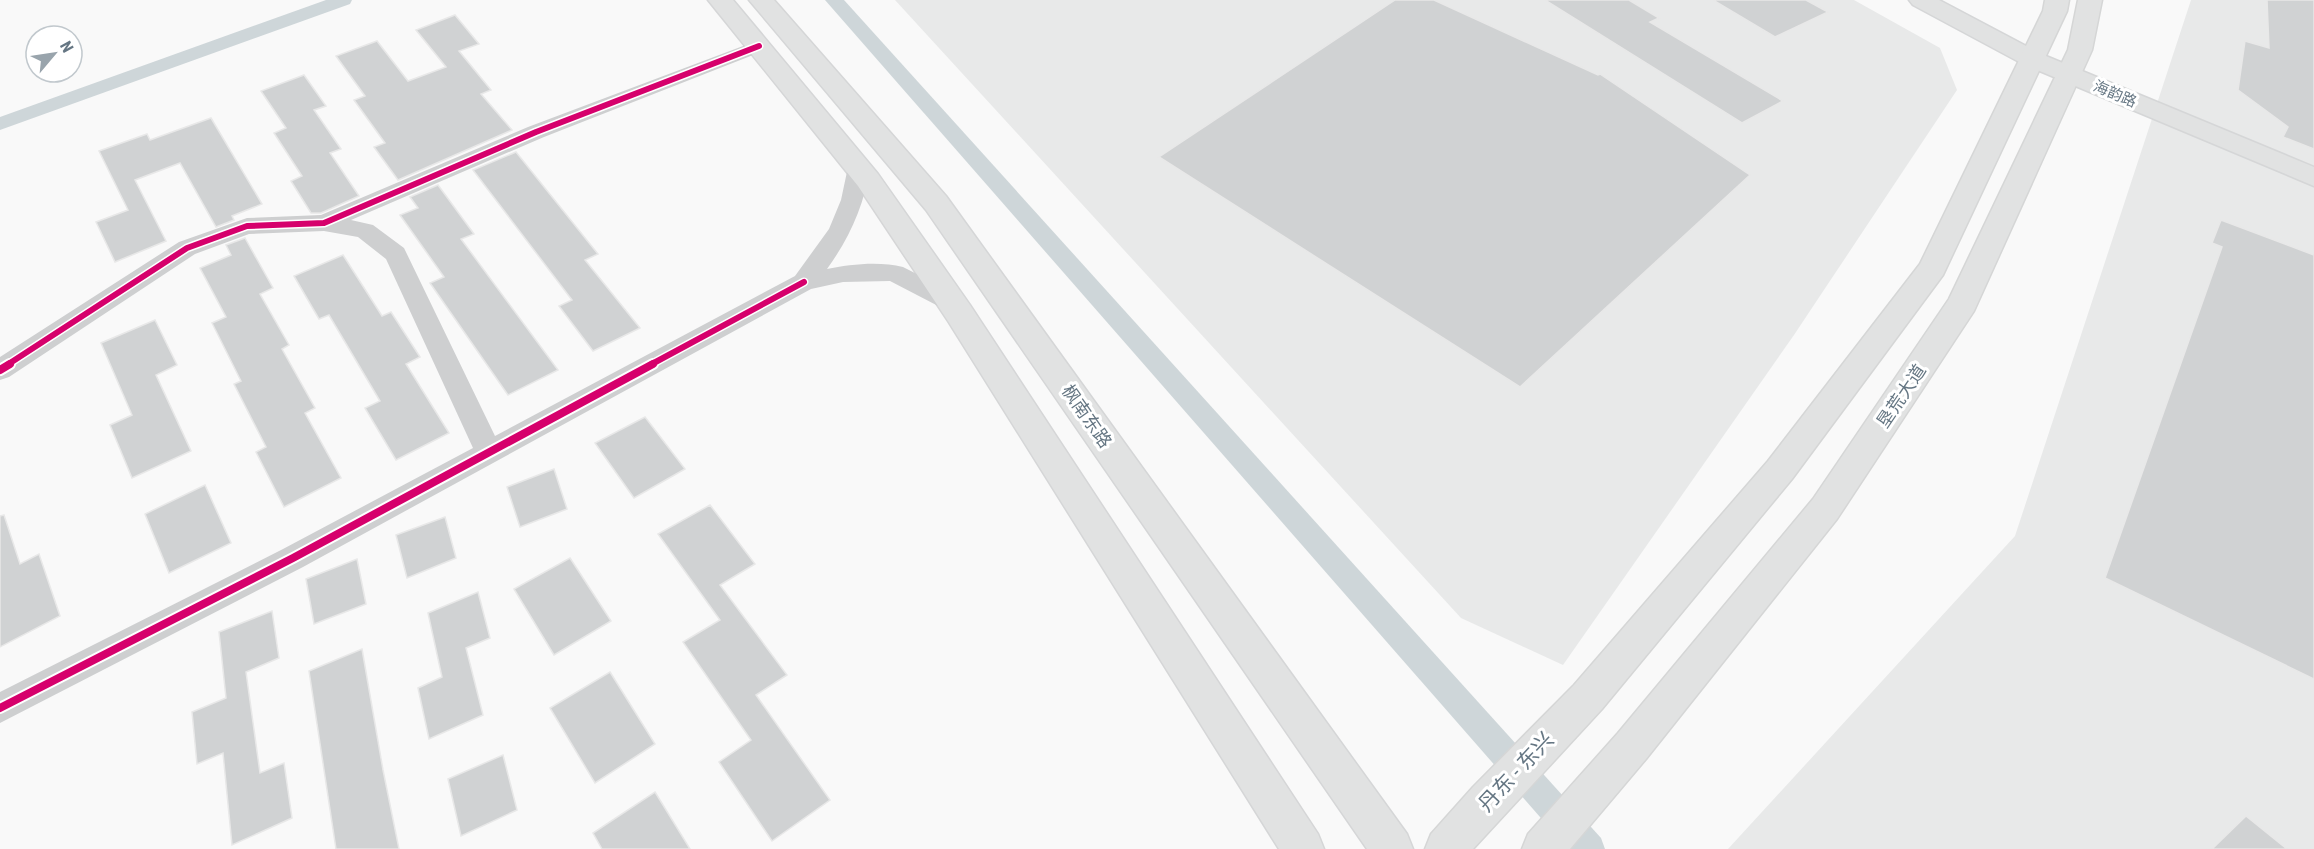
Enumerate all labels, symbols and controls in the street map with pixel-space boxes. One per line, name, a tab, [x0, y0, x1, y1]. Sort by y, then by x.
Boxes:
north arrow	[24, 24, 84, 84]
text: N	[56, 38, 77, 56]
street label: 海韵路	[2091, 77, 2139, 111]
street label: 垦荒大道	[1872, 360, 1930, 432]
street label: 枫南东路	[1058, 380, 1116, 452]
street label: 丹东 - 东兴	[1474, 728, 1558, 816]

